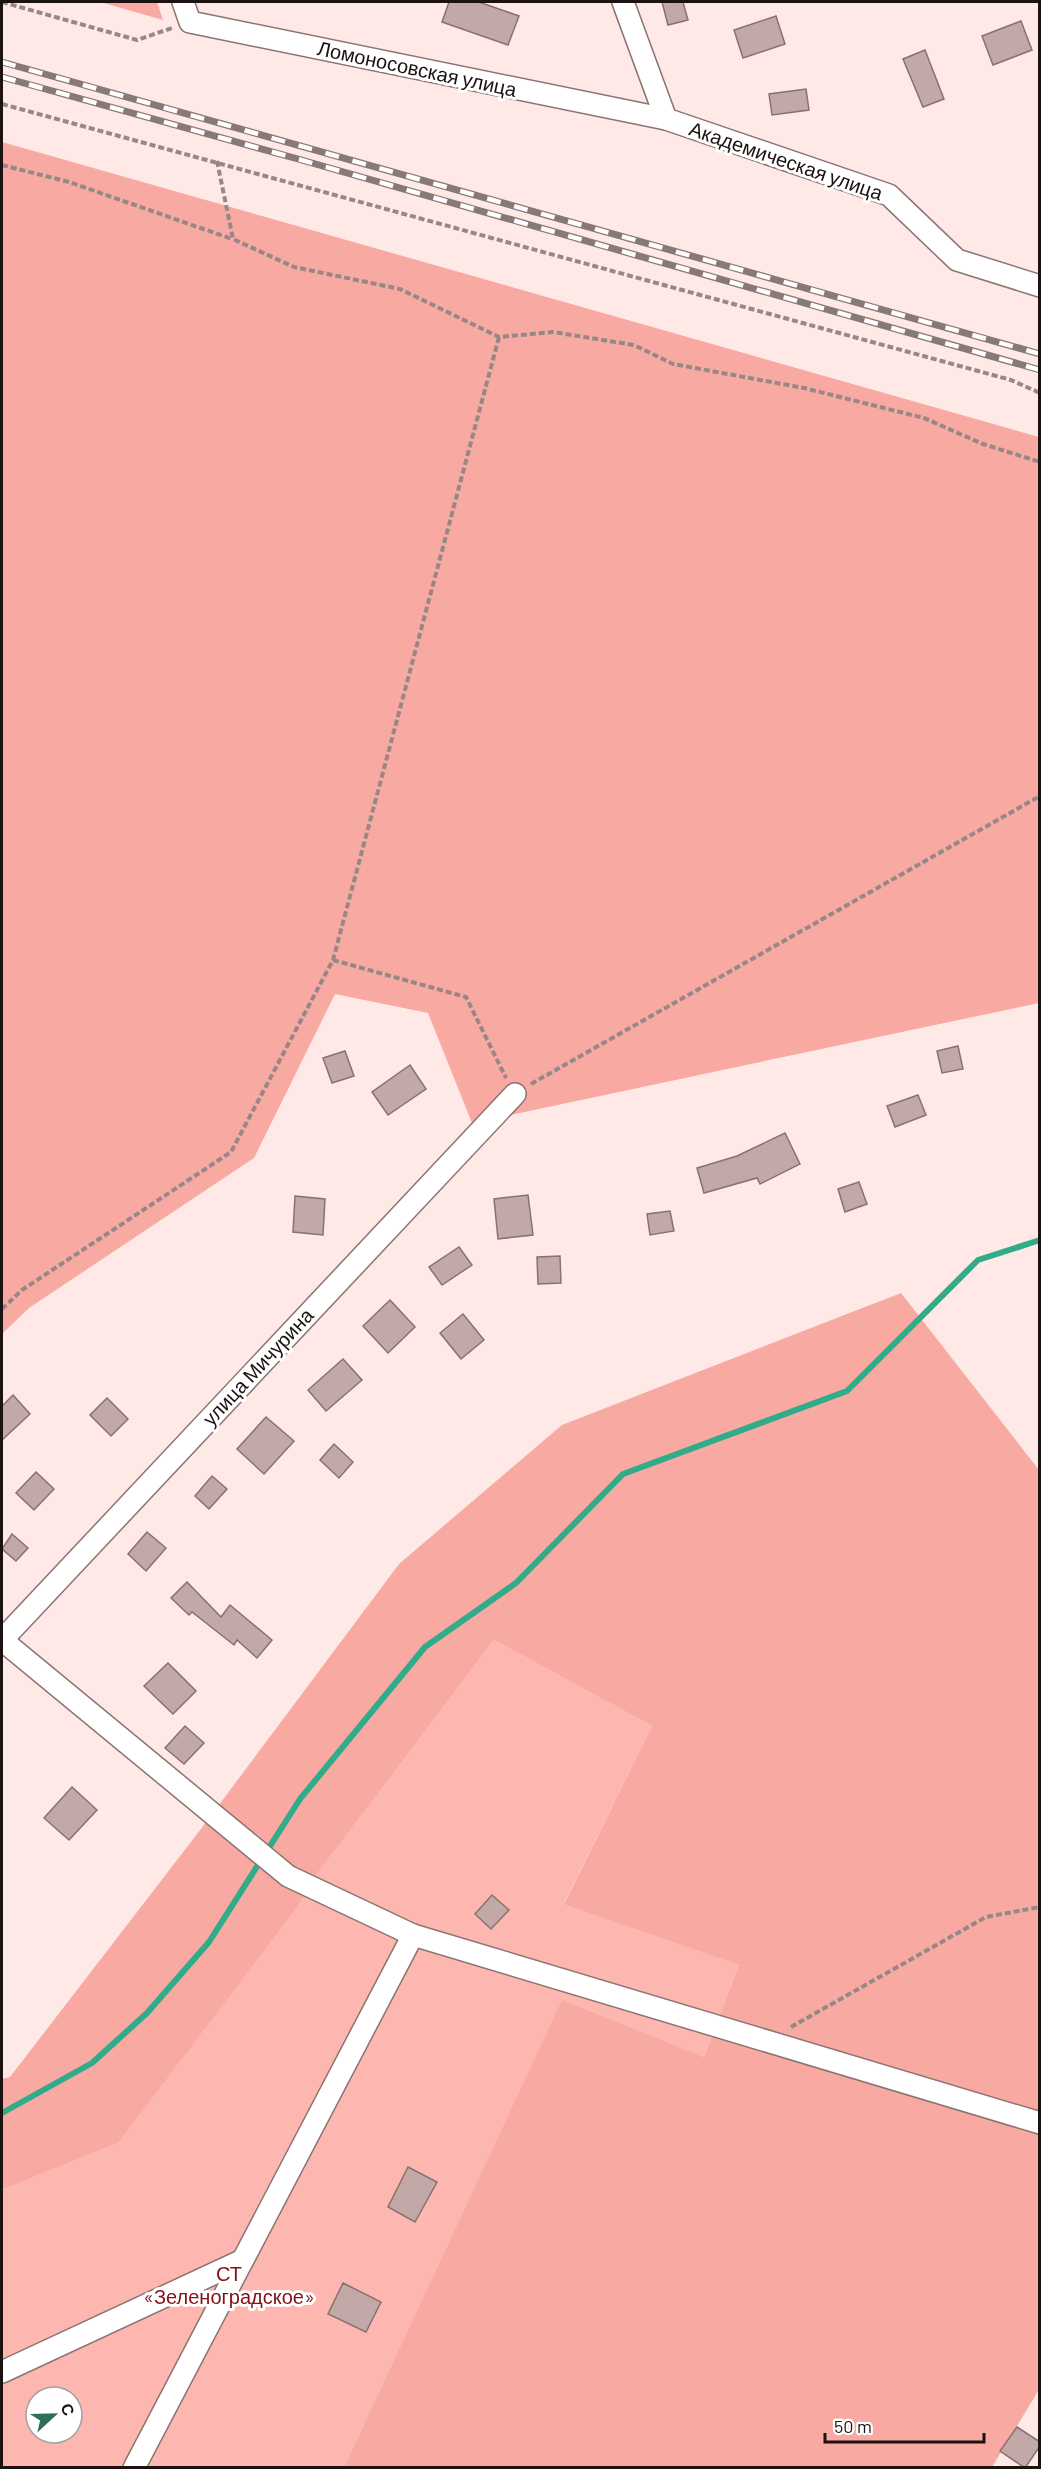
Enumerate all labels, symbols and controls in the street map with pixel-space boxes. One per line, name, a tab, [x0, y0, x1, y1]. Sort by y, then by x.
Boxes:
street label: Ломоносовская улица	[315, 35, 520, 101]
street label: Академическая улица	[686, 116, 887, 205]
street label: улица Мичурина	[197, 1302, 318, 1430]
park label: СТ «Зеленоградское»	[143, 2261, 315, 2308]
north arrow	[24, 2385, 84, 2445]
text: С	[57, 2400, 80, 2419]
scale bar	[825, 2406, 984, 2444]
text: 50 m	[834, 2415, 872, 2437]

